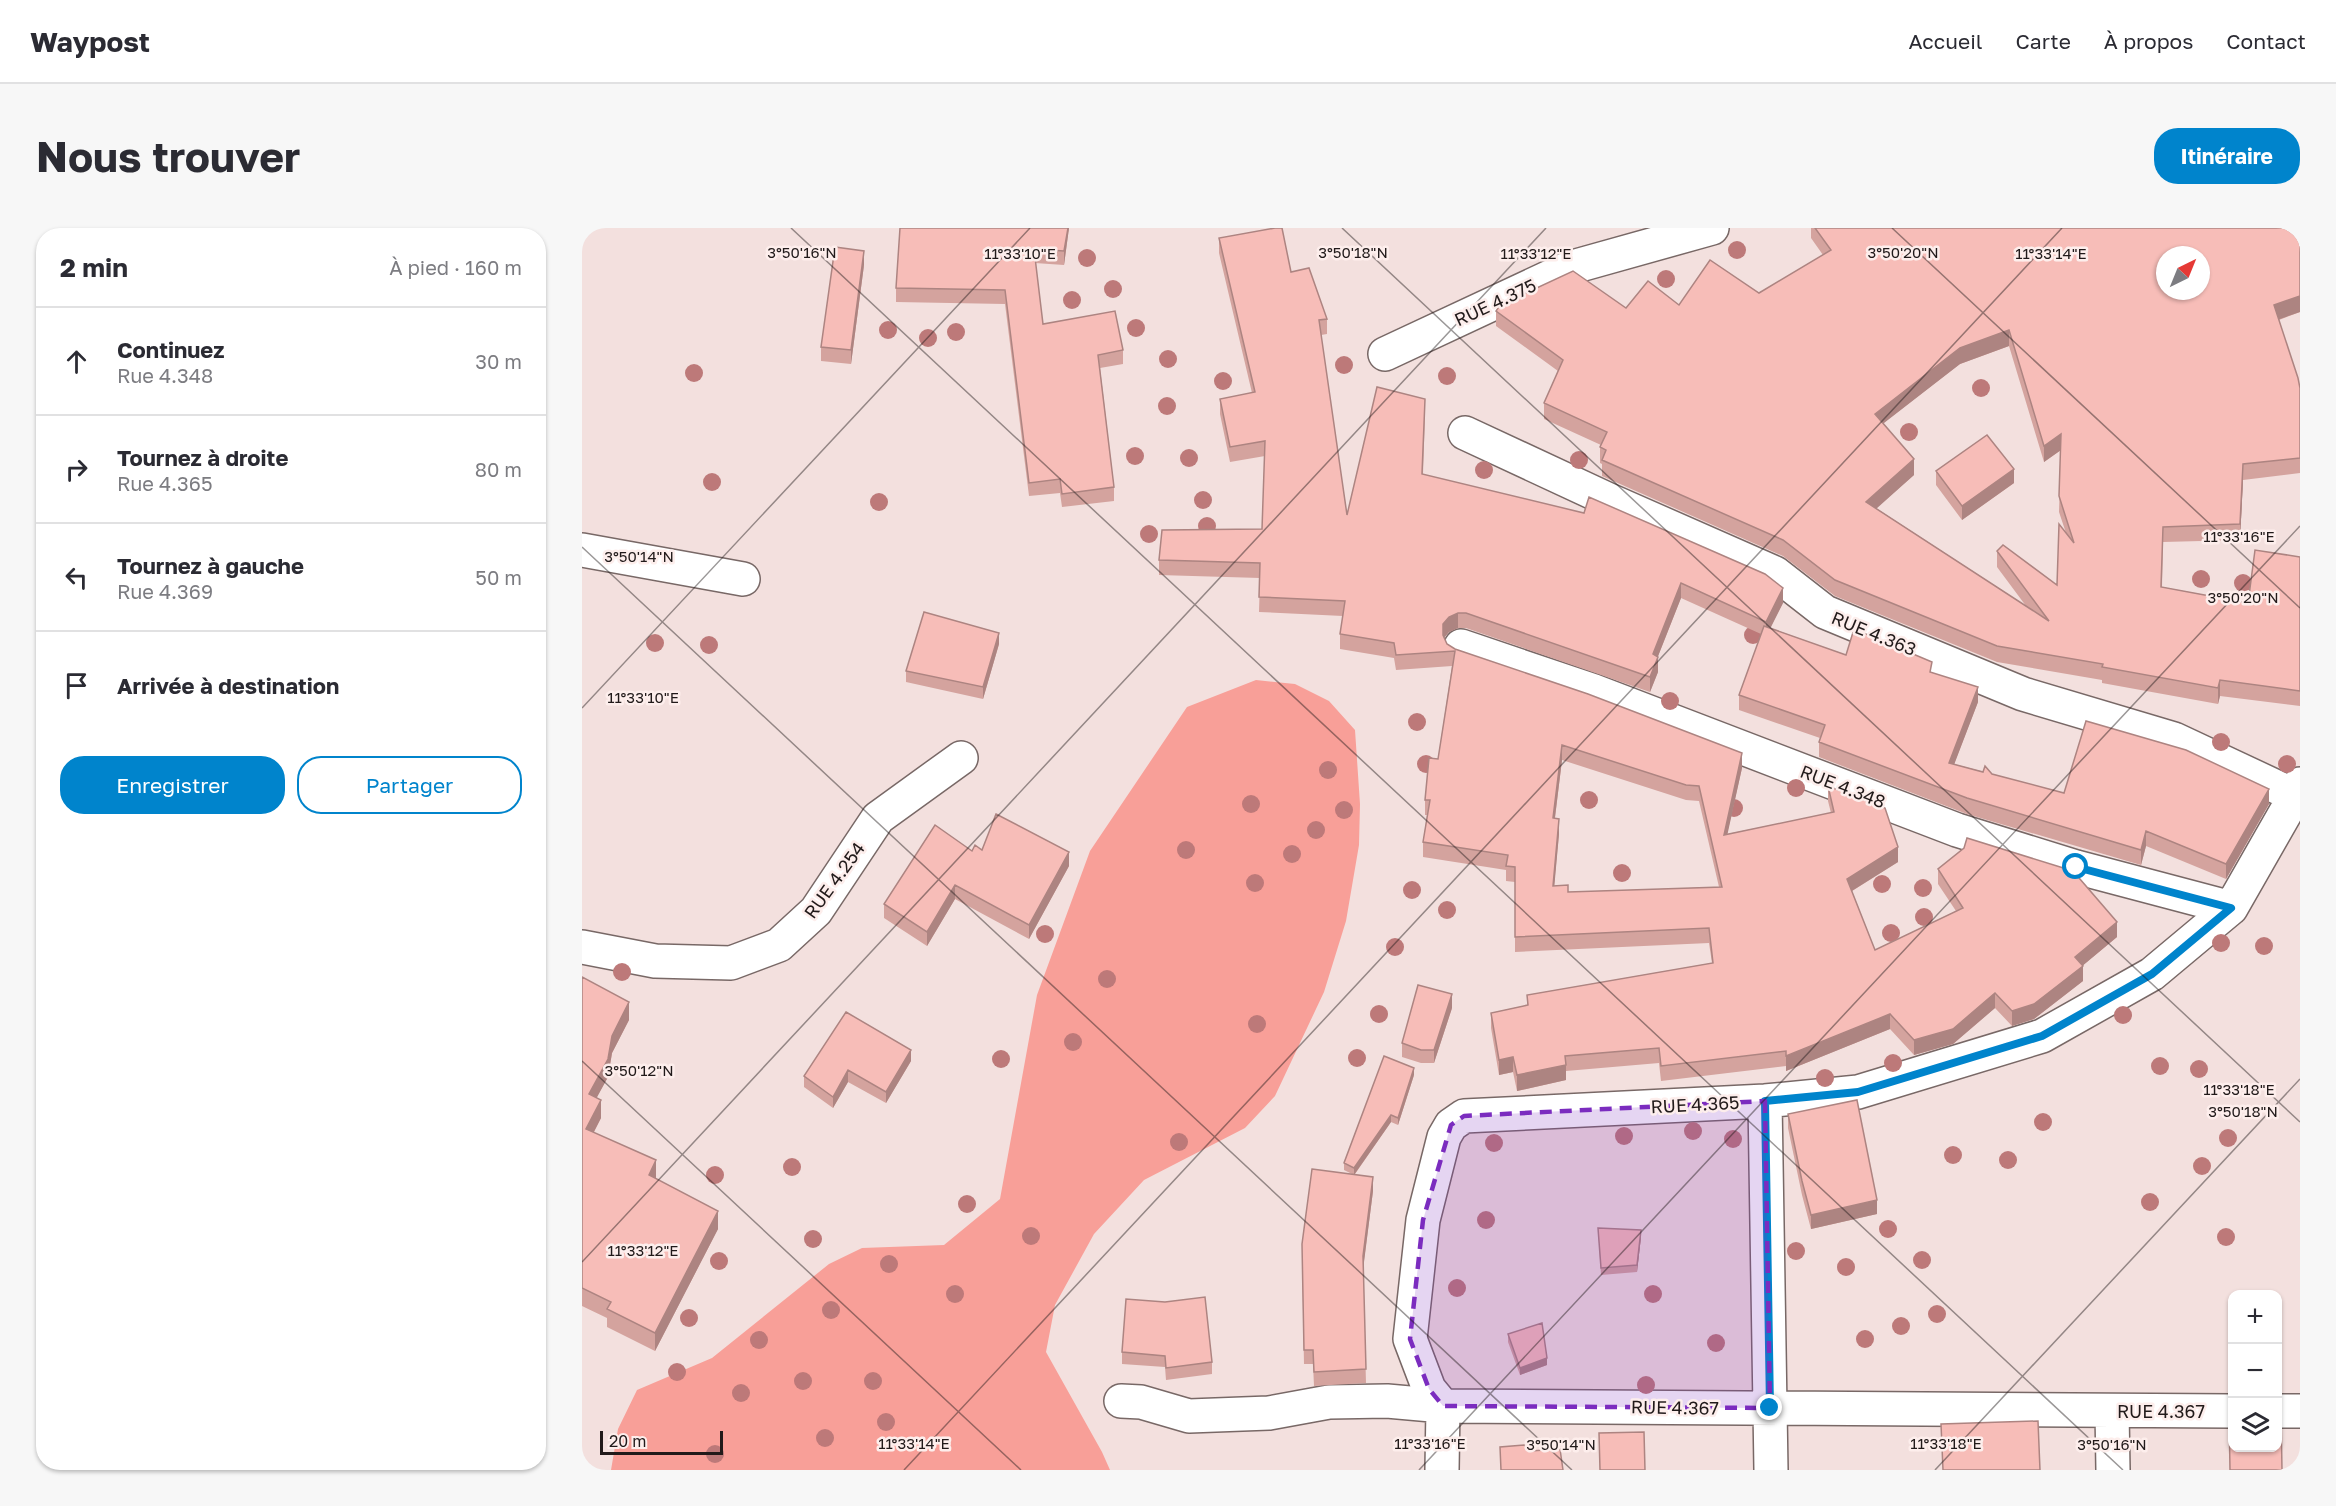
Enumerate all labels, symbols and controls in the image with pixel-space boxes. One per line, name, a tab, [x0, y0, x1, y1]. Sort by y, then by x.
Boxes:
text: Waypost	[30, 25, 150, 58]
text: Accueil	[1909, 28, 1982, 54]
text: Carte	[2015, 28, 2071, 54]
text: À propos	[2104, 28, 2193, 54]
text: Contact	[2226, 28, 2306, 54]
button: Itinéraire	[2154, 128, 2300, 184]
text: Nous trouver	[36, 131, 300, 181]
text: 3°50'16"N	[767, 243, 837, 261]
text: 3°50'18"N	[1318, 243, 1388, 261]
text: 3°50'20"N	[1867, 243, 1939, 261]
text: 11°33'10"E	[984, 244, 1056, 262]
text: 11°33'12"E	[1500, 244, 1572, 262]
text: 11°33'14"E	[2015, 244, 2087, 262]
north arrow	[2156, 246, 2210, 300]
text: 2 min	[60, 252, 128, 283]
text: À pied · 160 m	[389, 255, 522, 279]
street label: RUE 4.375	[1451, 274, 1539, 330]
text: Continuez	[117, 336, 224, 363]
icon: ahead	[60, 345, 93, 378]
text: 30 m	[475, 349, 522, 373]
text: Rue 4.348	[117, 363, 213, 387]
text: Tournez à droite	[117, 444, 288, 471]
icon: right	[60, 453, 93, 486]
text: 80 m	[475, 457, 522, 481]
text: Rue 4.365	[117, 471, 213, 495]
text: 11°33'16"E	[2203, 527, 2275, 545]
text: 3°50'14"N	[604, 547, 674, 565]
text: Tournez à gauche	[117, 552, 304, 579]
icon: left	[60, 561, 93, 594]
text: 50 m	[475, 565, 522, 589]
text: Rue 4.369	[117, 579, 213, 603]
text: 3°50'20"N	[2207, 588, 2279, 606]
street label: RUE 4.363	[1829, 606, 1919, 660]
icon: arrive	[60, 669, 93, 702]
text: Arrivée à destination	[117, 672, 339, 699]
text: 11°33'10"E	[607, 688, 679, 706]
button: Enregistrer	[60, 756, 285, 814]
button: Partager	[297, 756, 522, 814]
street label: RUE 4.348	[1797, 760, 1889, 812]
street label: RUE 4.254	[799, 838, 869, 922]
route start	[2062, 853, 2088, 879]
text: 3°50'12"N	[604, 1061, 674, 1079]
text: 11°33'18"E	[2203, 1080, 2275, 1098]
street label: RUE 4.365	[1650, 1091, 1740, 1117]
text: 3°50'18"N	[2208, 1102, 2278, 1120]
text: 11°33'12"E	[607, 1241, 679, 1259]
map controls	[2228, 1290, 2282, 1452]
button: +	[2228, 1290, 2282, 1344]
button: −	[2228, 1344, 2282, 1398]
route end	[1756, 1394, 1782, 1420]
street label: RUE 4.367	[1631, 1395, 1719, 1419]
button: layers	[2228, 1398, 2282, 1452]
street label: RUE 4.367	[2117, 1400, 2205, 1422]
scale bar	[600, 1428, 723, 1456]
text: 20 m	[609, 1431, 646, 1451]
text: 11°33'14"E	[878, 1434, 950, 1452]
text: 11°33'16"E	[1394, 1434, 1466, 1452]
text: 11°33'18"E	[1910, 1434, 1982, 1452]
text: 3°50'14"N	[1526, 1435, 1596, 1453]
text: 3°50'16"N	[2077, 1435, 2147, 1453]

